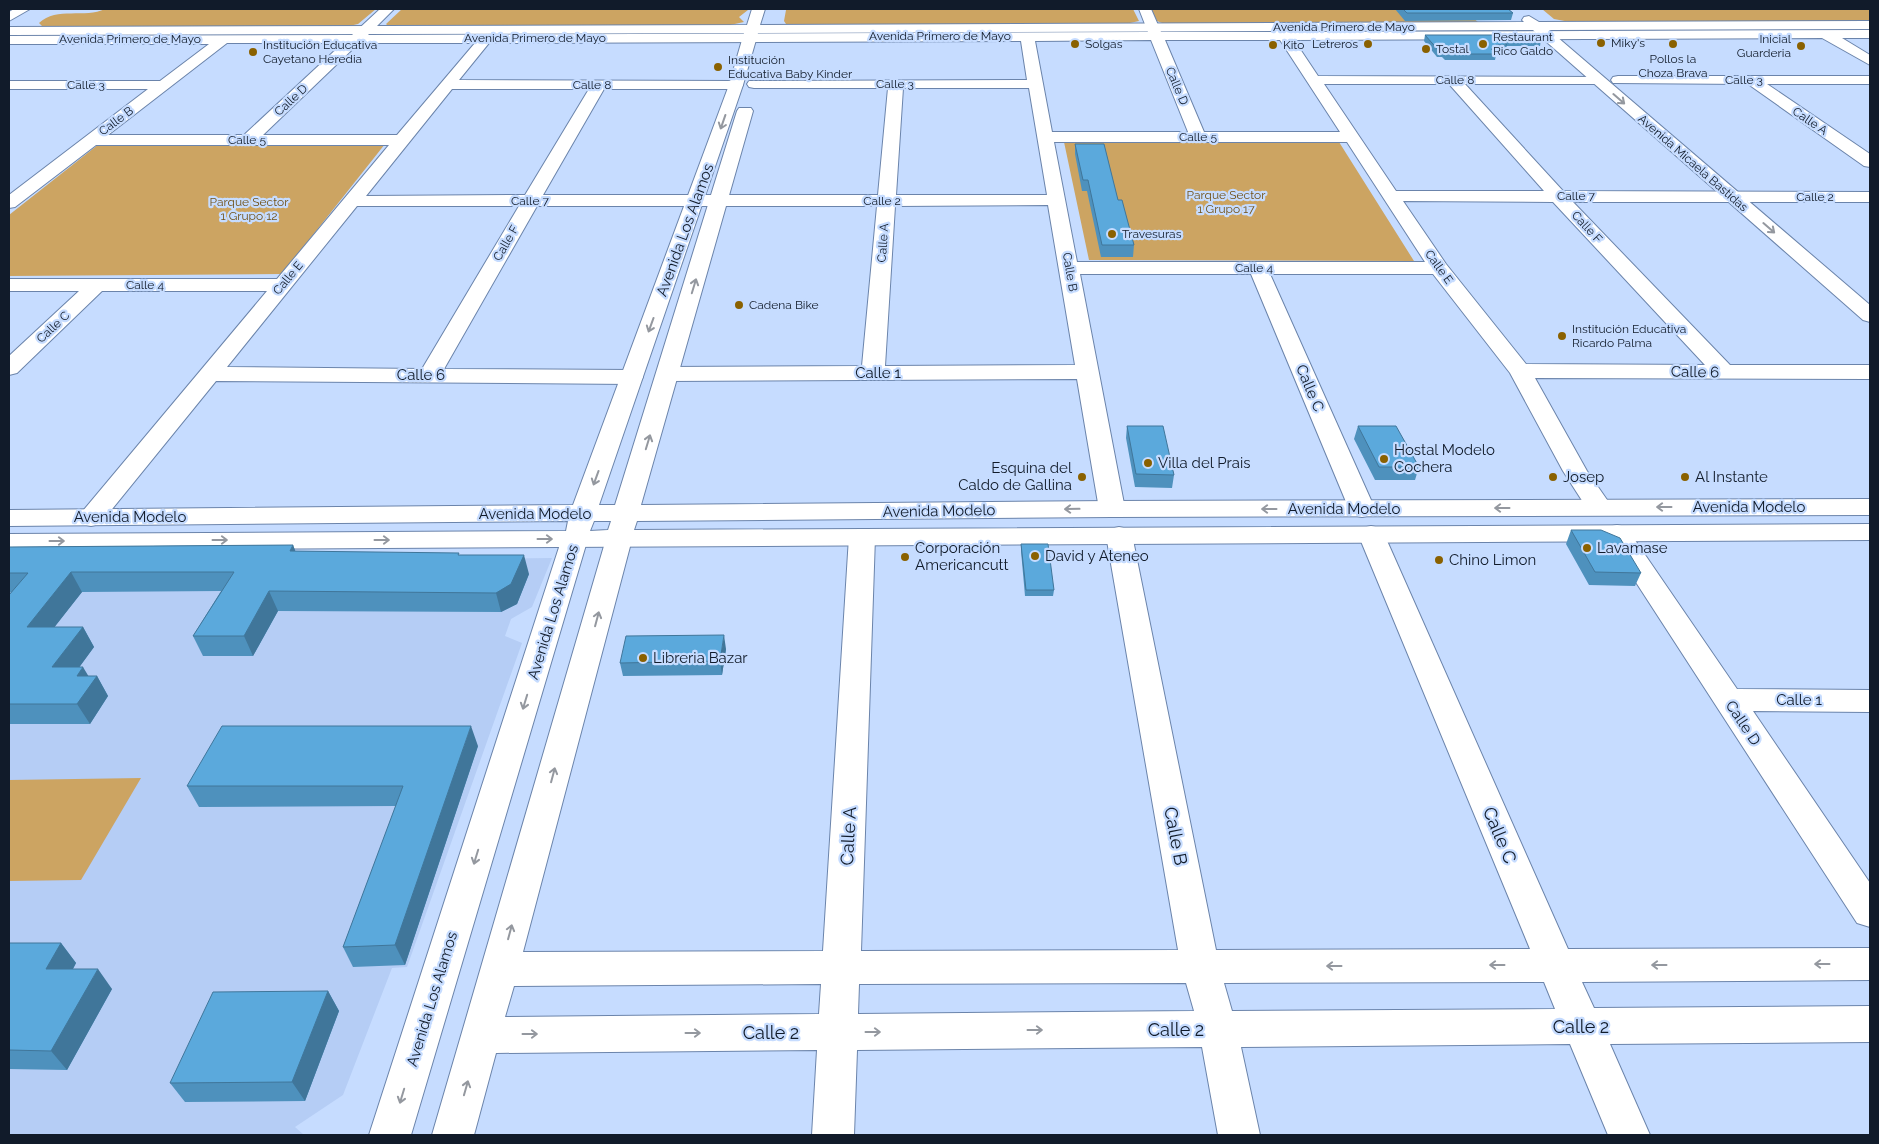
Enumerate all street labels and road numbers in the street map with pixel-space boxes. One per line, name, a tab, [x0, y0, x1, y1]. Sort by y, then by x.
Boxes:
street label: Avenida Primero de Mayo	[1273, 20, 1415, 34]
street label: Avenida Primero de Mayo	[869, 29, 1011, 43]
street label: Avenida Primero de Mayo	[464, 31, 606, 45]
street label: Avenida Primero de Mayo	[59, 32, 201, 46]
street label: Calle D	[1163, 65, 1191, 108]
street label: Calle 8	[1436, 73, 1474, 87]
street label: Calle 3	[1725, 73, 1763, 87]
street label: Calle 3	[876, 77, 914, 91]
street label: Calle 3	[67, 78, 105, 92]
street label: Calle 8	[573, 78, 611, 92]
street label: Calle D	[272, 81, 311, 119]
street label: Calle B	[96, 104, 136, 138]
street label: Calle A	[1790, 104, 1830, 138]
street label: Avenida Micaela Bastidas	[1635, 112, 1751, 215]
street label: Calle 5	[1179, 130, 1217, 144]
street label: Calle 5	[228, 133, 266, 147]
street label: Avenida Los Alamos	[653, 161, 717, 299]
street label: Calle 7	[1557, 189, 1595, 203]
street label: Calle 2	[1796, 190, 1834, 204]
street label: Calle 7	[511, 194, 549, 208]
street label: Calle 2	[863, 194, 901, 208]
street label: Calle F	[1569, 208, 1605, 246]
street label: Calle F	[490, 223, 522, 263]
street label: Calle A	[875, 223, 891, 263]
street label: Calle E	[1422, 247, 1456, 287]
street label: Calle B	[1060, 251, 1080, 293]
street label: Calle E	[270, 259, 306, 297]
street label: Calle 4	[1235, 261, 1273, 275]
street label: Calle 4	[126, 278, 164, 292]
street label: Calle C	[34, 308, 72, 346]
street label: Calle C	[1292, 362, 1328, 414]
street label: Calle 6	[1671, 363, 1719, 381]
street label: Calle 1	[855, 364, 901, 382]
street label: Calle 6	[397, 366, 445, 384]
street label: Avenida Modelo	[1693, 498, 1805, 516]
street label: Avenida Modelo	[1288, 500, 1400, 518]
street label: Avenida Modelo	[883, 501, 996, 521]
street label: Avenida Modelo	[479, 505, 591, 523]
street label: Avenida Modelo	[74, 508, 186, 526]
street label: Avenida Los Alamos	[524, 542, 582, 682]
street label: Calle 1	[1776, 691, 1822, 709]
street label: Calle D	[1722, 697, 1765, 749]
street label: Calle C	[1479, 804, 1521, 866]
street label: Calle B	[1160, 805, 1192, 867]
street label: Calle A	[836, 806, 860, 866]
street label: Avenida Los Alamos	[403, 929, 461, 1069]
street label: Calle 2	[1553, 1016, 1609, 1037]
street label: Calle 2	[1148, 1019, 1204, 1040]
street label: Calle 2	[743, 1022, 799, 1043]

